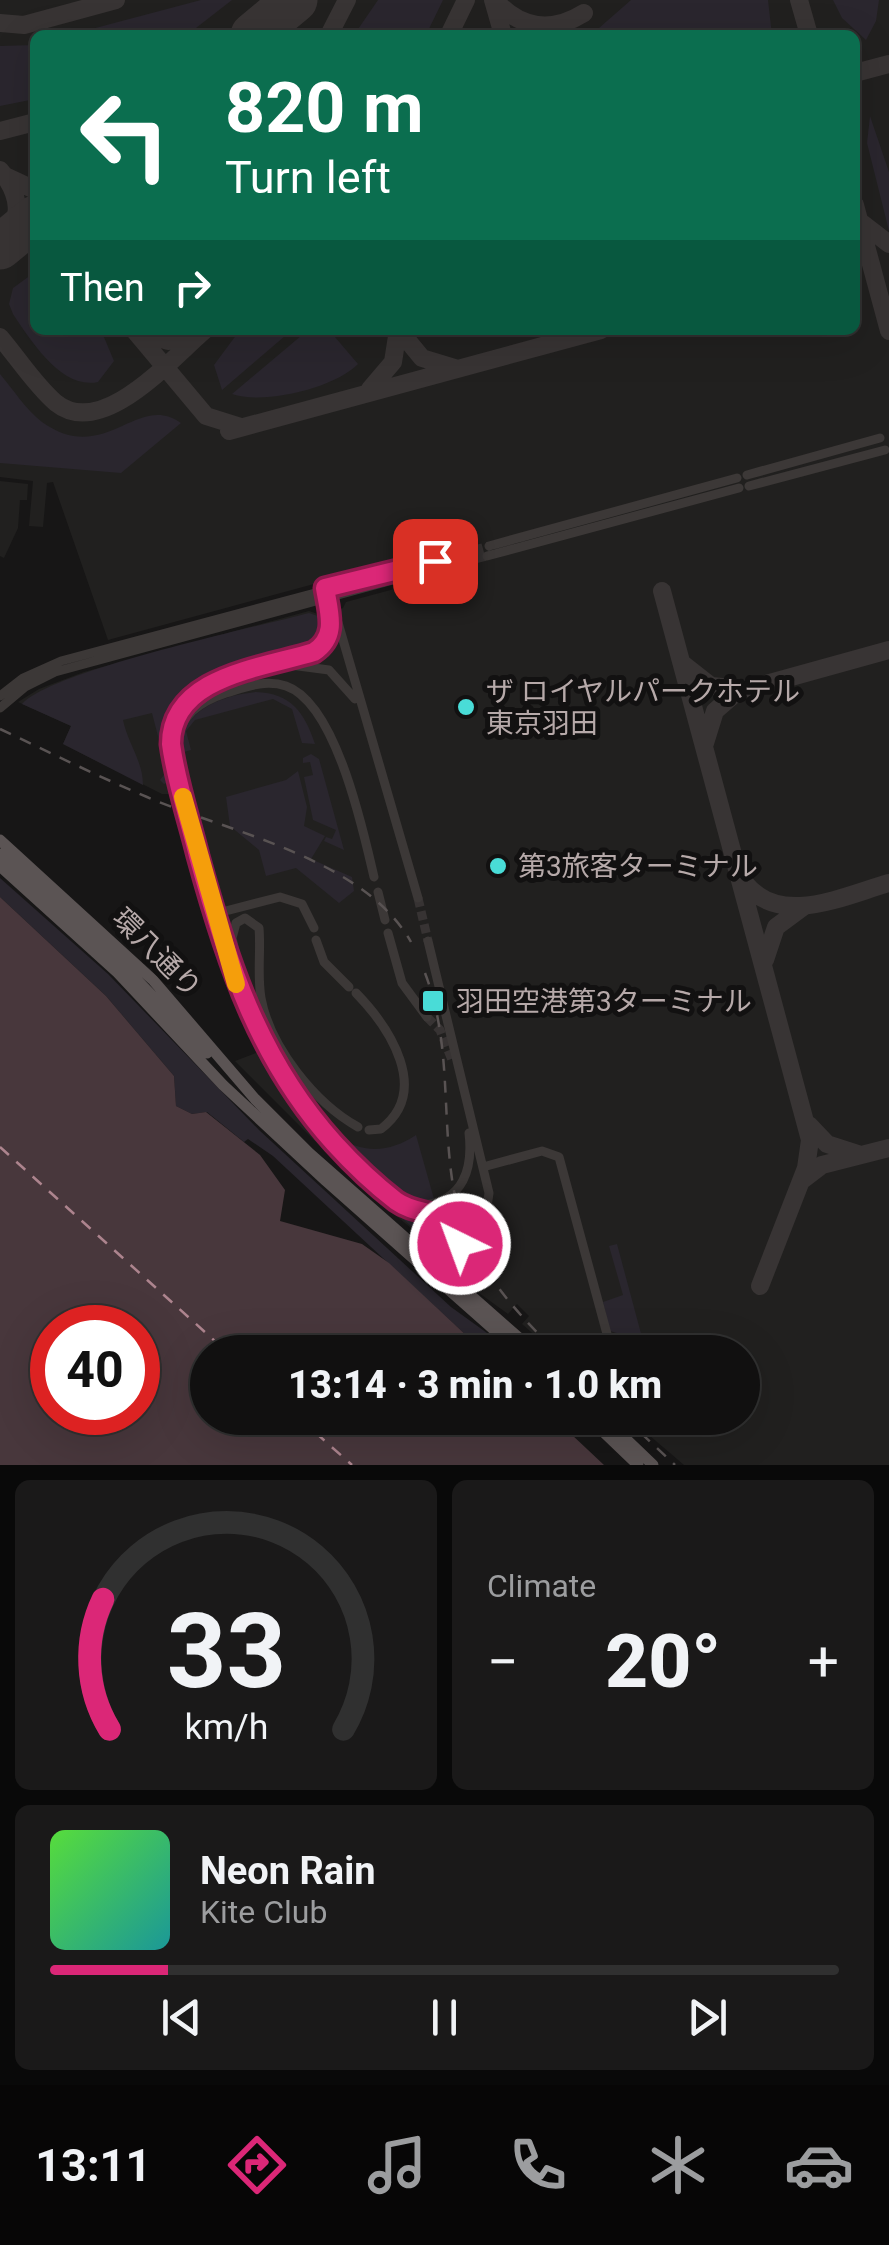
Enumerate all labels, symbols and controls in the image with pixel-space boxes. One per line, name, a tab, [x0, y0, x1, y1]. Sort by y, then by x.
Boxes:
text: 820 m	[225, 67, 424, 149]
icon: left	[60, 70, 190, 200]
text: Turn left	[225, 151, 391, 204]
icon: right	[165, 260, 220, 315]
text: Then	[60, 266, 145, 310]
pin	[393, 519, 478, 604]
icon: arrive	[408, 534, 463, 589]
place label: ザ ロイヤルパークホテル 東京羽田	[486, 675, 800, 740]
marker: ザ ロイヤルパークホテル 東京羽田	[455, 696, 477, 718]
place label: 第3旅客ターミナル	[518, 850, 758, 883]
marker: 第3旅客ターミナル	[487, 855, 509, 877]
street label: 環八通り	[106, 902, 208, 1004]
place label: 羽田空港第3ターミナル	[456, 985, 752, 1018]
marker: 羽田空港第3ターミナル	[420, 988, 446, 1014]
position arrow	[408, 1192, 512, 1296]
speed limit sign: 40	[30, 1305, 160, 1435]
text: 13:14 · 3 min · 1.0 km	[288, 1363, 662, 1407]
text: Climate	[487, 1567, 596, 1605]
text: 33	[166, 1591, 286, 1712]
text: 20°	[605, 1617, 721, 1705]
text: −	[487, 1630, 518, 1694]
text: +	[808, 1630, 839, 1694]
text: km/h	[184, 1706, 268, 1748]
text: Neon Rain	[200, 1849, 376, 1893]
text: Kite Club	[200, 1893, 327, 1931]
icon: previous	[154, 1990, 209, 2045]
icon: pause	[417, 1990, 472, 2045]
icon: next	[680, 1990, 735, 2045]
icon: directions	[222, 2130, 292, 2200]
icon: music	[362, 2130, 432, 2200]
icon: phone	[503, 2130, 573, 2200]
icon: climate	[643, 2130, 713, 2200]
icon: car	[784, 2130, 854, 2200]
text: 13:11	[35, 2139, 151, 2192]

